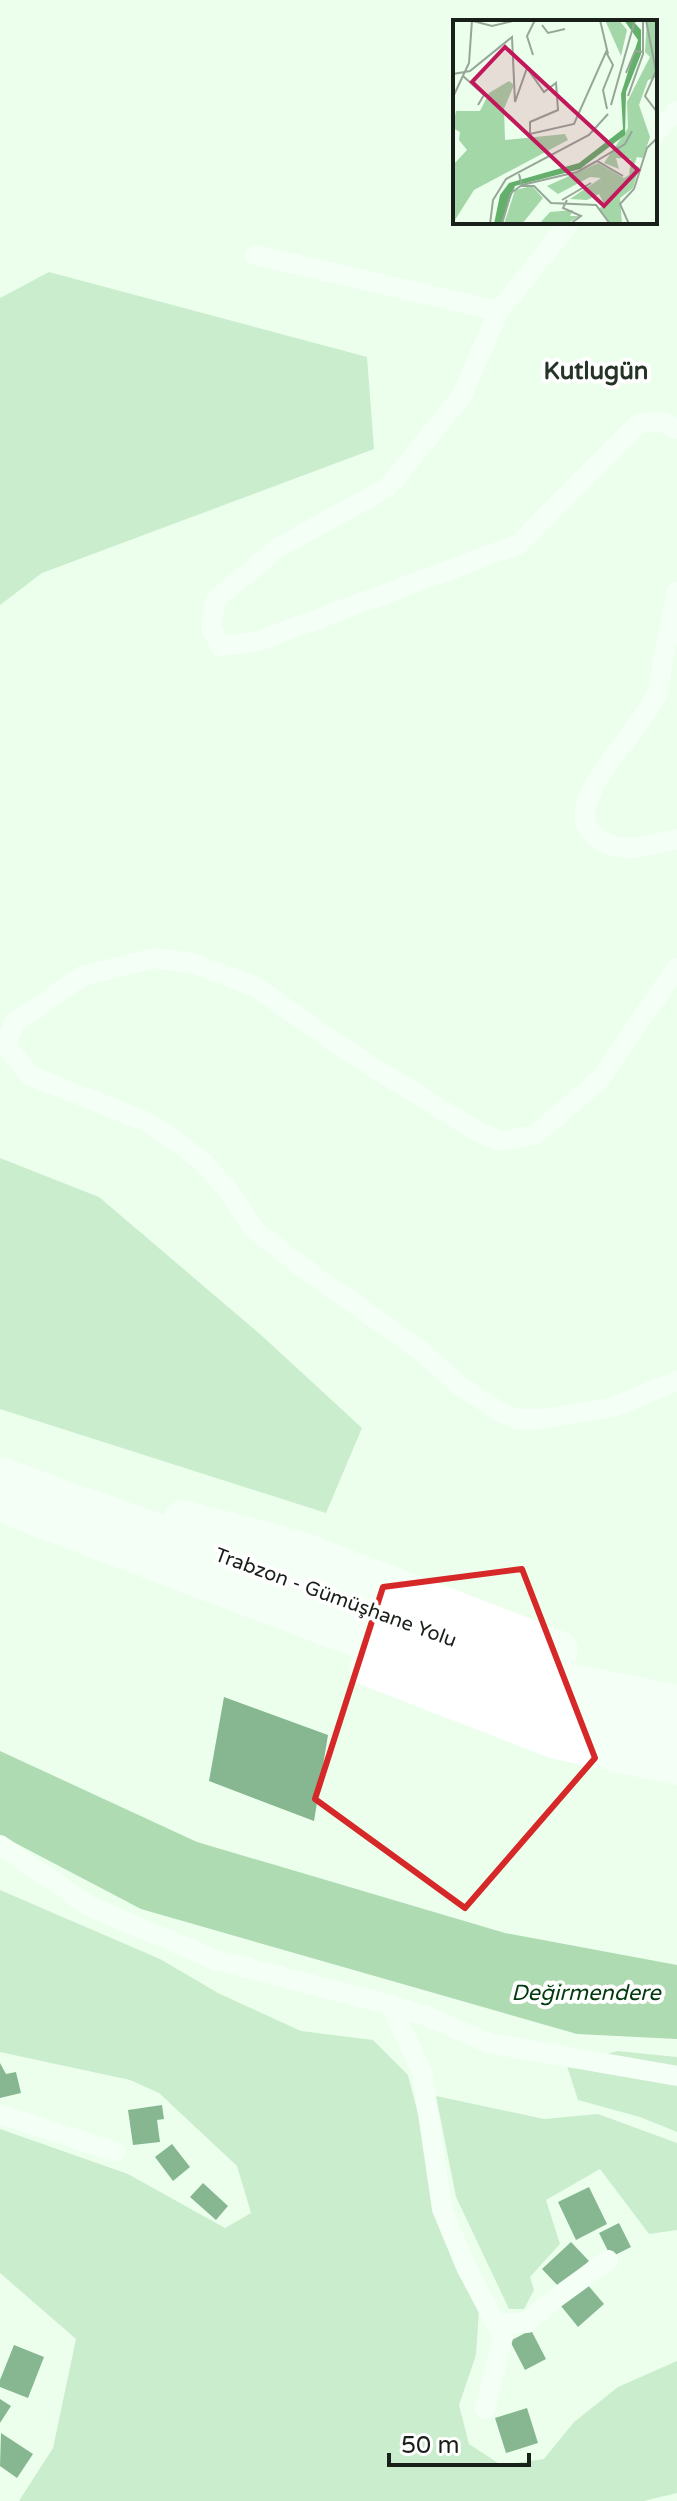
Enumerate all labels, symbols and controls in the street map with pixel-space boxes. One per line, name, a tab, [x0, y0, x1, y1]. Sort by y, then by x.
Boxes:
inset map	[453, 20, 657, 224]
district label: Kutlugün	[544, 357, 648, 386]
street label: Trabzon - Gümüşhane Yolu	[212, 1543, 460, 1653]
water label: Değirmendere	[511, 1980, 662, 2006]
scale bar	[389, 2417, 529, 2467]
text: 50 m	[401, 2431, 459, 2460]

